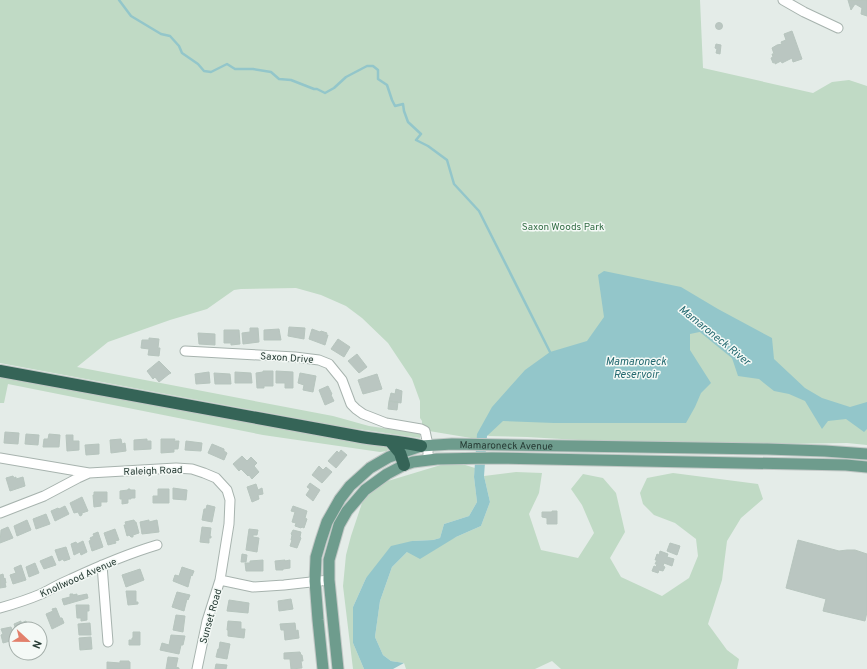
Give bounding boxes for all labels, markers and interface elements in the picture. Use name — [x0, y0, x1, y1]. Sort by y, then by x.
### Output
park label: Saxon Woods Park — [522, 221, 604, 234]
water label: Mamaroneck River — [676, 303, 754, 370]
street label: Saxon Drive — [260, 350, 314, 367]
water label: Mamaroneck Reservoir — [606, 355, 667, 382]
street label: Mamaroneck Avenue — [460, 439, 553, 454]
street label: Raleigh Road — [123, 464, 183, 479]
street label: Knollwood Avenue — [38, 556, 119, 601]
street label: Sunset Road — [197, 587, 225, 645]
north arrow — [8, 621, 48, 661]
text: N — [28, 638, 44, 651]

